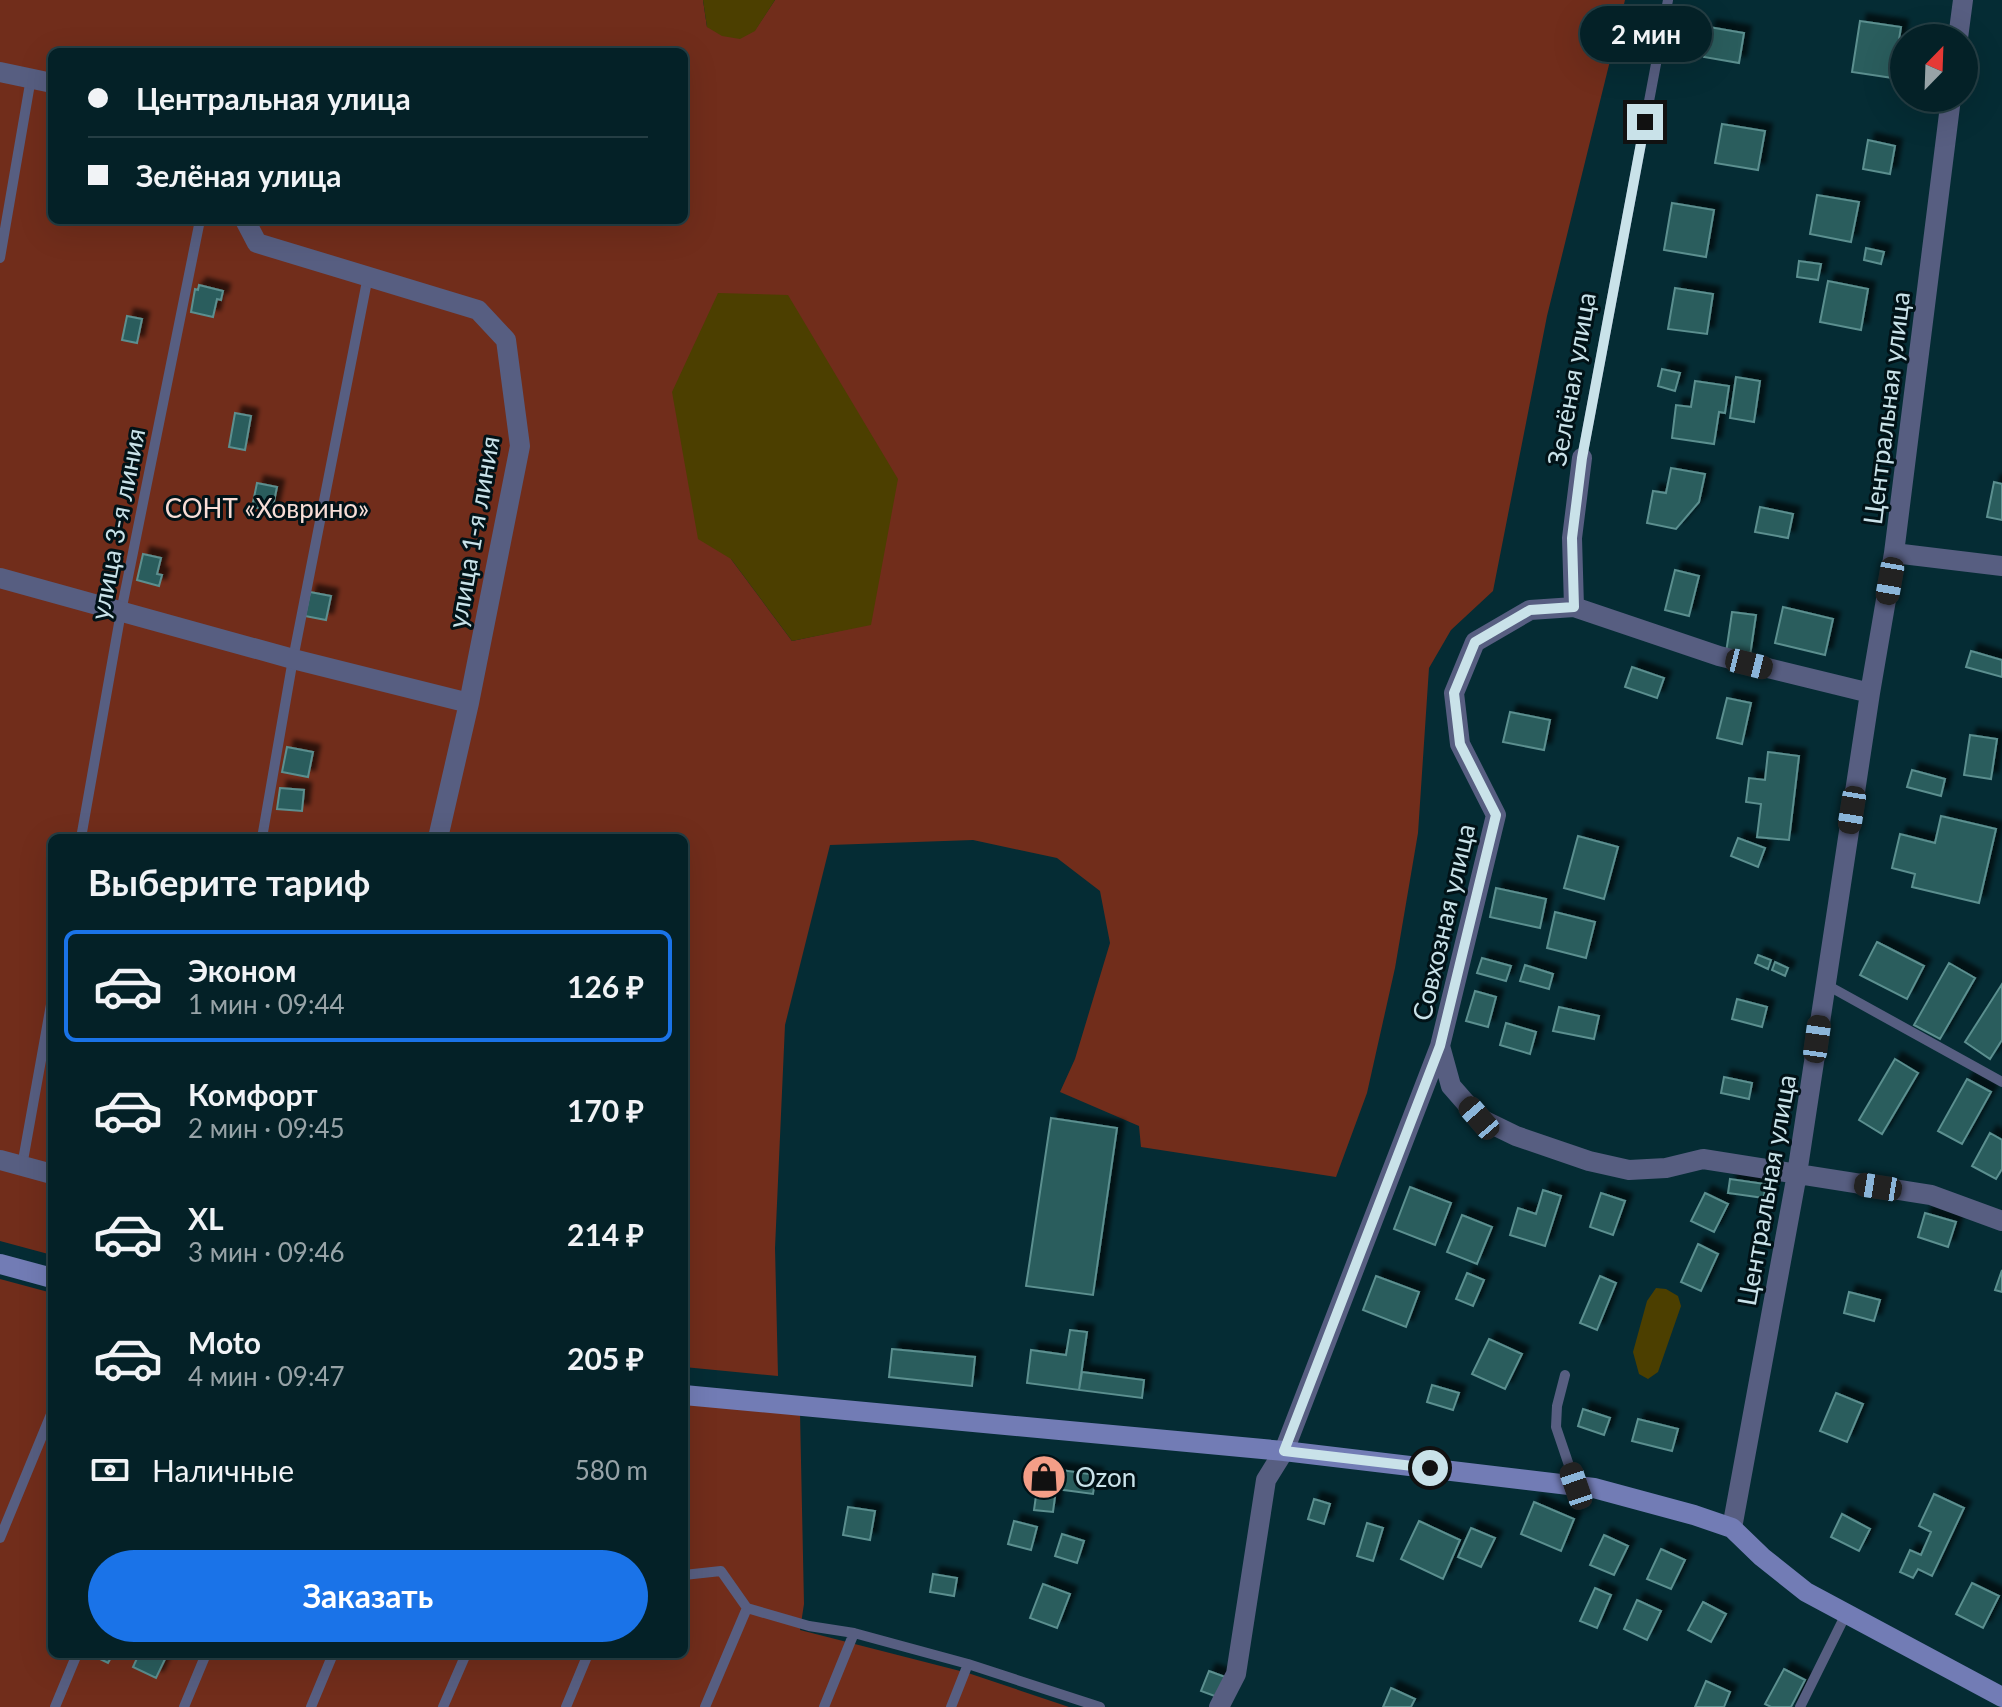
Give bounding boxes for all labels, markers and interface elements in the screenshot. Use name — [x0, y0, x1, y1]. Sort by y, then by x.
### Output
callout: 2 мин — [1579, 6, 1711, 62]
text: 2 мин — [1611, 18, 1681, 50]
north arrow — [1890, 24, 1978, 112]
map controls — [1890, 24, 1978, 112]
text: Центральная улица — [136, 80, 411, 116]
route end — [1627, 104, 1663, 140]
text: Зелёная улица — [136, 157, 342, 193]
street label: Зелёная улица — [1540, 290, 1602, 468]
street label: Центральная улица — [1856, 290, 1916, 526]
street label: улица 3-я линия — [83, 425, 151, 623]
street label: улица 1-я линия — [440, 433, 506, 631]
park label: СОНТ «Ховрино» — [165, 492, 369, 524]
car — [1874, 555, 1906, 607]
car — [1723, 647, 1775, 681]
car — [1836, 784, 1868, 836]
street label: Совхозная улица — [1405, 820, 1481, 1024]
text: Выберите тариф — [88, 860, 370, 904]
icon: car — [92, 950, 164, 1022]
text: Эконом — [188, 952, 297, 988]
text: 126 ₽ — [567, 968, 644, 1004]
text: 1 мин · 09:44 — [188, 988, 345, 1020]
car — [1802, 1014, 1832, 1064]
street label: Центральная улица — [1730, 1072, 1802, 1308]
icon: car — [92, 1074, 164, 1146]
text: Комфорт — [188, 1076, 318, 1112]
text: 170 ₽ — [567, 1092, 644, 1128]
car — [1454, 1092, 1504, 1144]
text: 2 мин · 09:45 — [188, 1112, 345, 1144]
car — [1852, 1171, 1904, 1203]
icon: car — [92, 1198, 164, 1270]
text: XL — [188, 1200, 224, 1236]
text: 214 ₽ — [567, 1216, 644, 1252]
text: 3 мин · 09:46 — [188, 1236, 345, 1268]
icon: car — [92, 1322, 164, 1394]
text: Moto — [188, 1324, 261, 1360]
text: 205 ₽ — [567, 1340, 644, 1376]
text: 4 мин · 09:47 — [188, 1360, 345, 1392]
icon: cash — [88, 1448, 132, 1492]
route start — [1412, 1450, 1448, 1486]
text: Наличные — [152, 1452, 294, 1488]
shop icon: Ozon — [1020, 1453, 1068, 1501]
text: 580 m — [575, 1454, 648, 1486]
car — [1557, 1459, 1595, 1513]
place label: Ozon — [1075, 1461, 1136, 1493]
button: Заказать — [88, 1550, 648, 1642]

